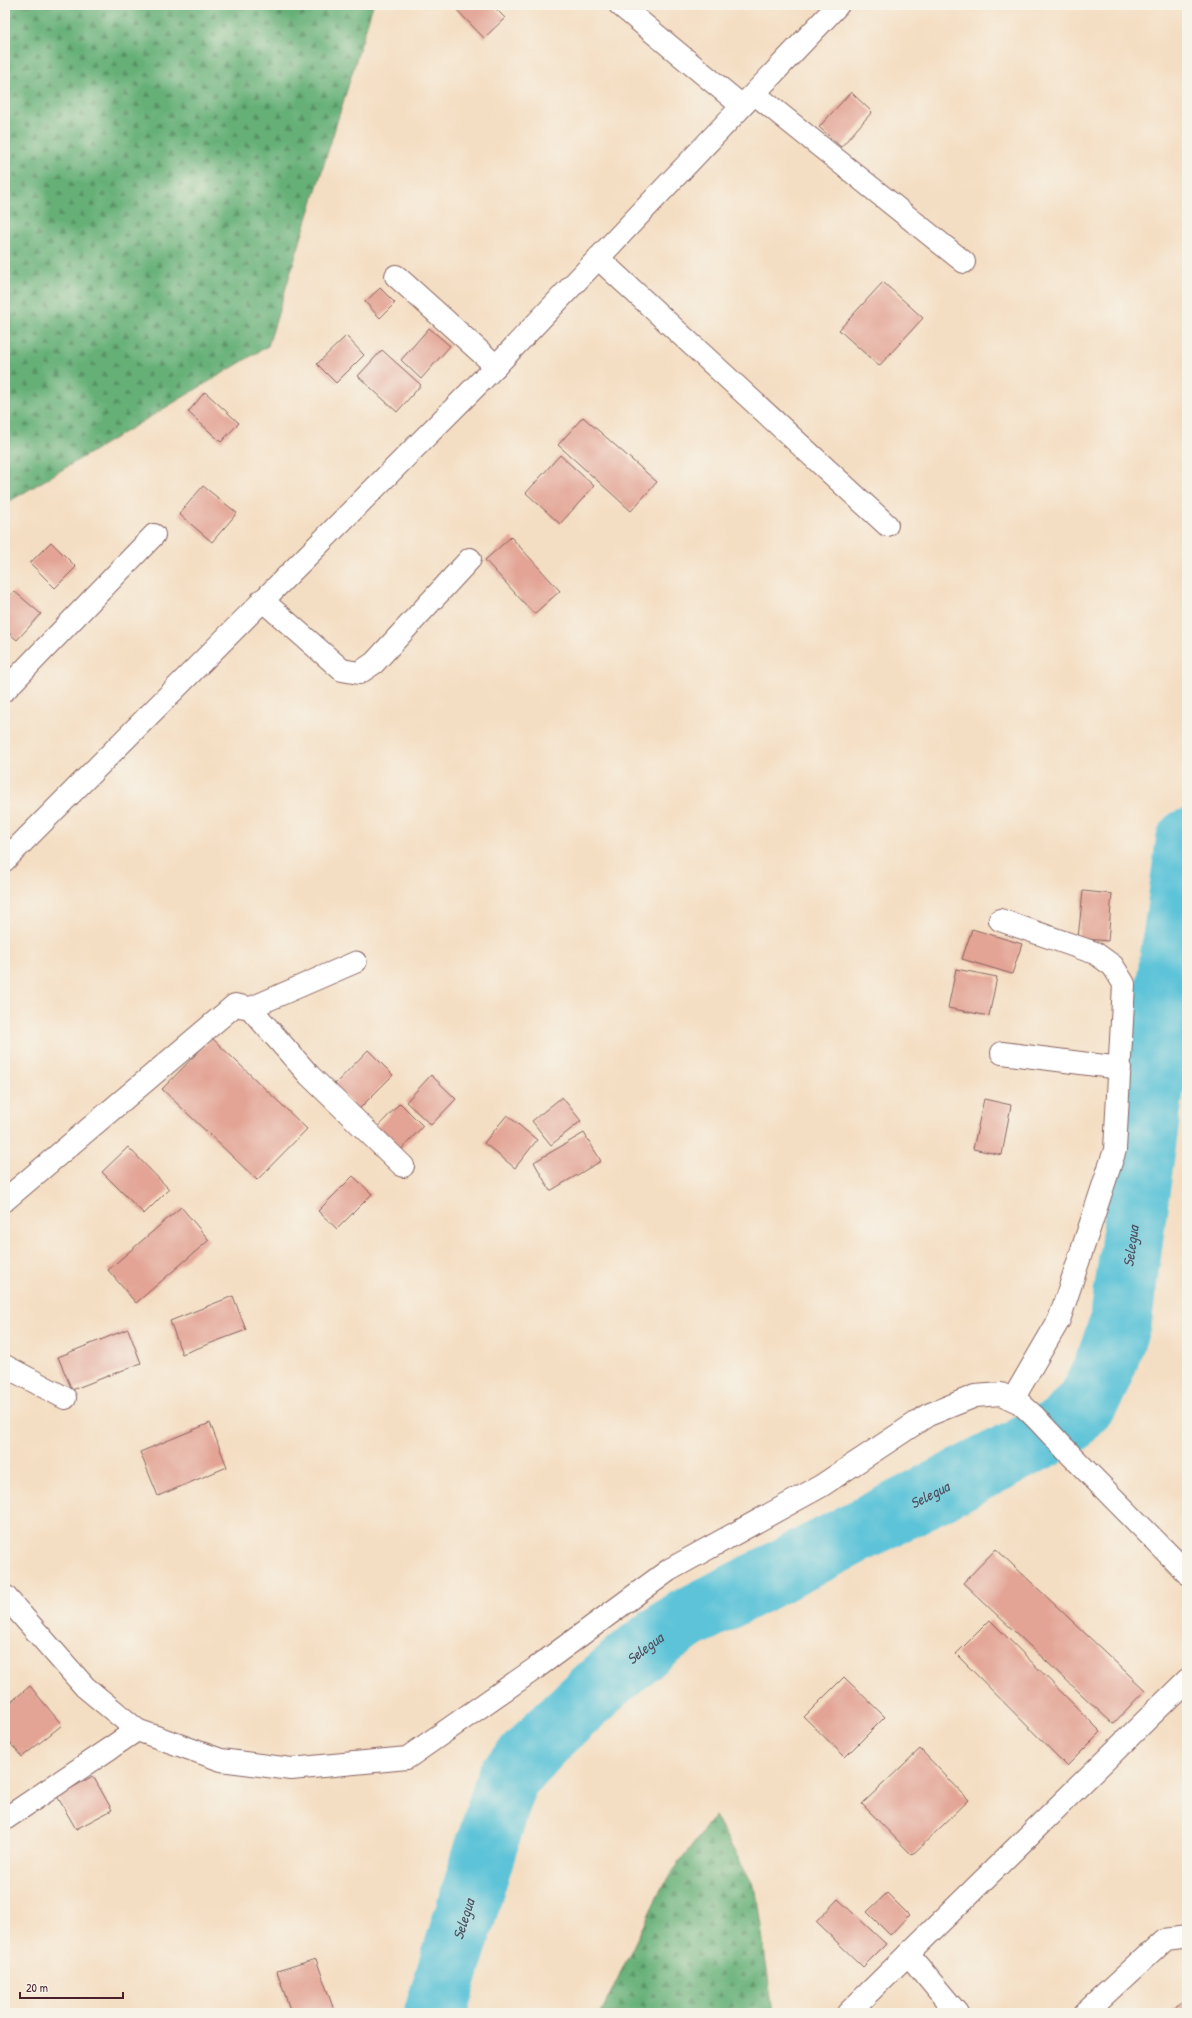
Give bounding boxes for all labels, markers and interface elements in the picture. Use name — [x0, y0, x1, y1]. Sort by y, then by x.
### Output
water label: Selegua — [1117, 1222, 1144, 1268]
water label: Selegua — [906, 1475, 955, 1513]
water label: Selegua — [622, 1626, 669, 1669]
water label: Selegua — [447, 1894, 480, 1942]
scale bar — [20, 1974, 123, 2000]
text: 20 m — [26, 1979, 48, 1996]

